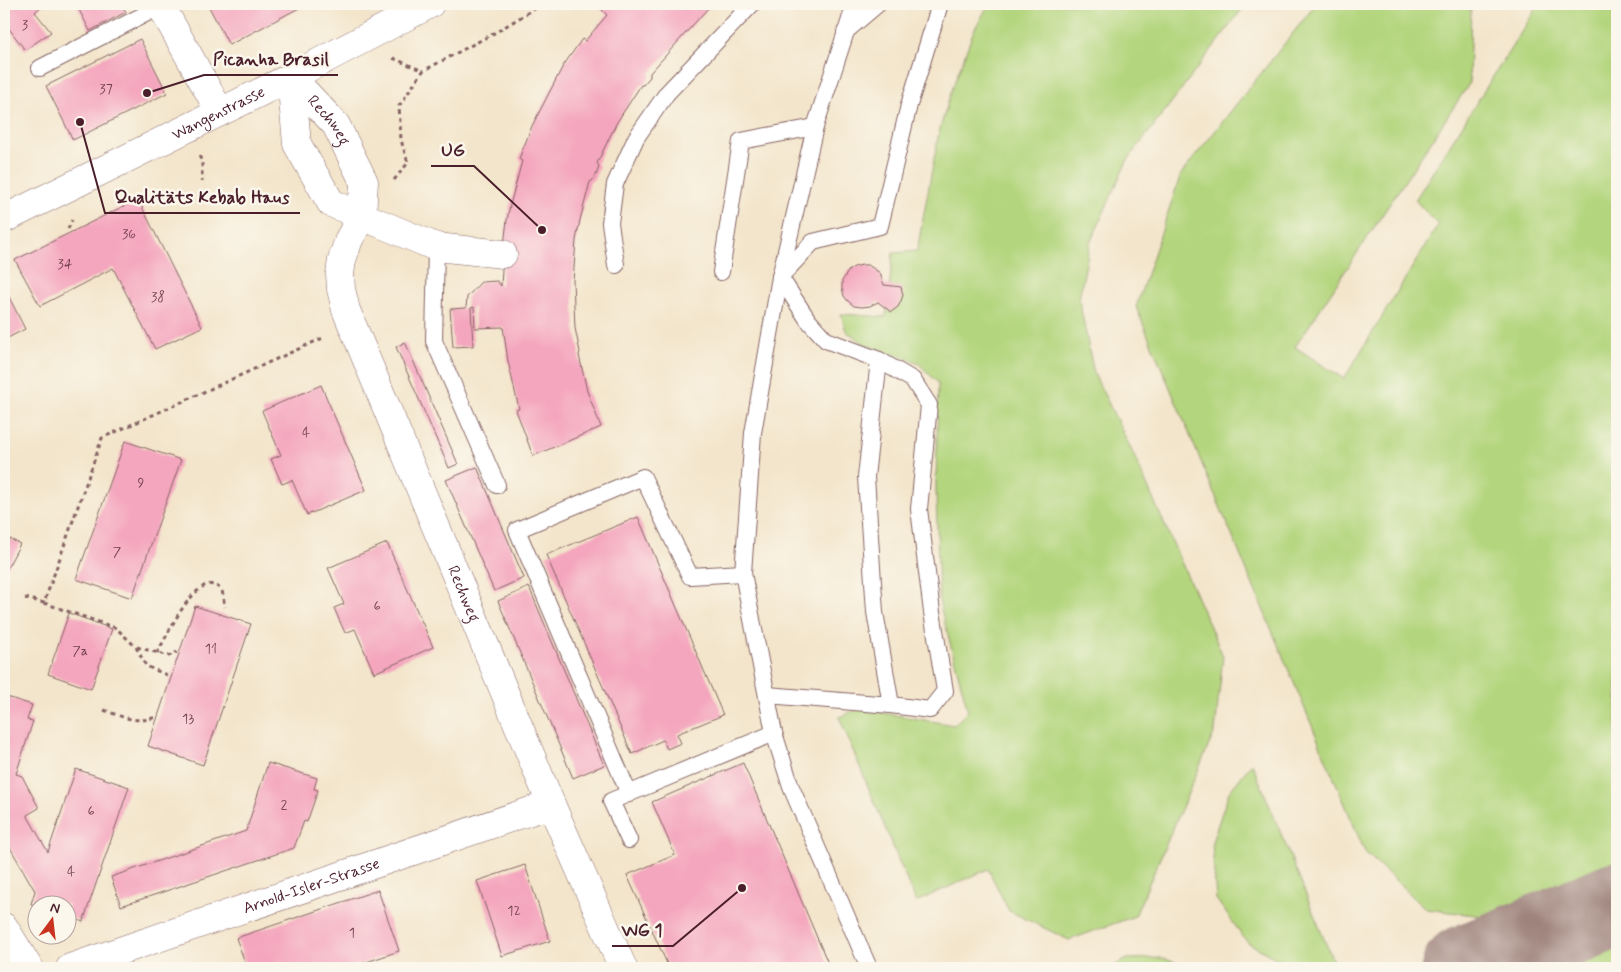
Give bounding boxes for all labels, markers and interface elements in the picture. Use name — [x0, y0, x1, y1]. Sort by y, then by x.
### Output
house number: 3 — [22, 16, 28, 34]
callout: Picanha Brasil — [204, 42, 338, 75]
text: Picanha Brasil — [213, 48, 329, 72]
house number: 37 — [99, 80, 113, 98]
street label: Wangenstrasse — [168, 81, 268, 145]
street label: Rechweg — [303, 90, 355, 150]
callout: UG — [431, 133, 474, 166]
text: UG — [441, 139, 465, 163]
callout: Qualitäts Kebab Haus — [105, 180, 300, 213]
text: Qualitäts Kebab Haus — [115, 186, 290, 210]
house number: 36 — [122, 225, 136, 243]
house number: 34 — [58, 255, 73, 273]
house number: 38 — [151, 288, 165, 306]
house number: 4 — [302, 424, 310, 442]
house number: 9 — [138, 474, 145, 492]
house number: 7 — [113, 543, 122, 561]
street label: Rechweg — [443, 562, 485, 626]
house number: 6 — [373, 597, 381, 615]
house number: 11 — [205, 640, 217, 658]
house number: 7a — [72, 642, 88, 660]
house number: 13 — [182, 710, 194, 728]
house number: 2 — [281, 796, 288, 814]
house number: 6 — [87, 802, 95, 820]
street label: Arnold-Isler-Strasse — [240, 853, 382, 919]
house number: 4 — [67, 863, 75, 881]
north arrow — [28, 894, 78, 944]
text: N — [48, 899, 62, 918]
house number: 12 — [507, 902, 521, 920]
callout: WG 1 — [612, 913, 673, 946]
text: WG 1 — [620, 919, 663, 943]
house number: 1 — [349, 924, 355, 942]

